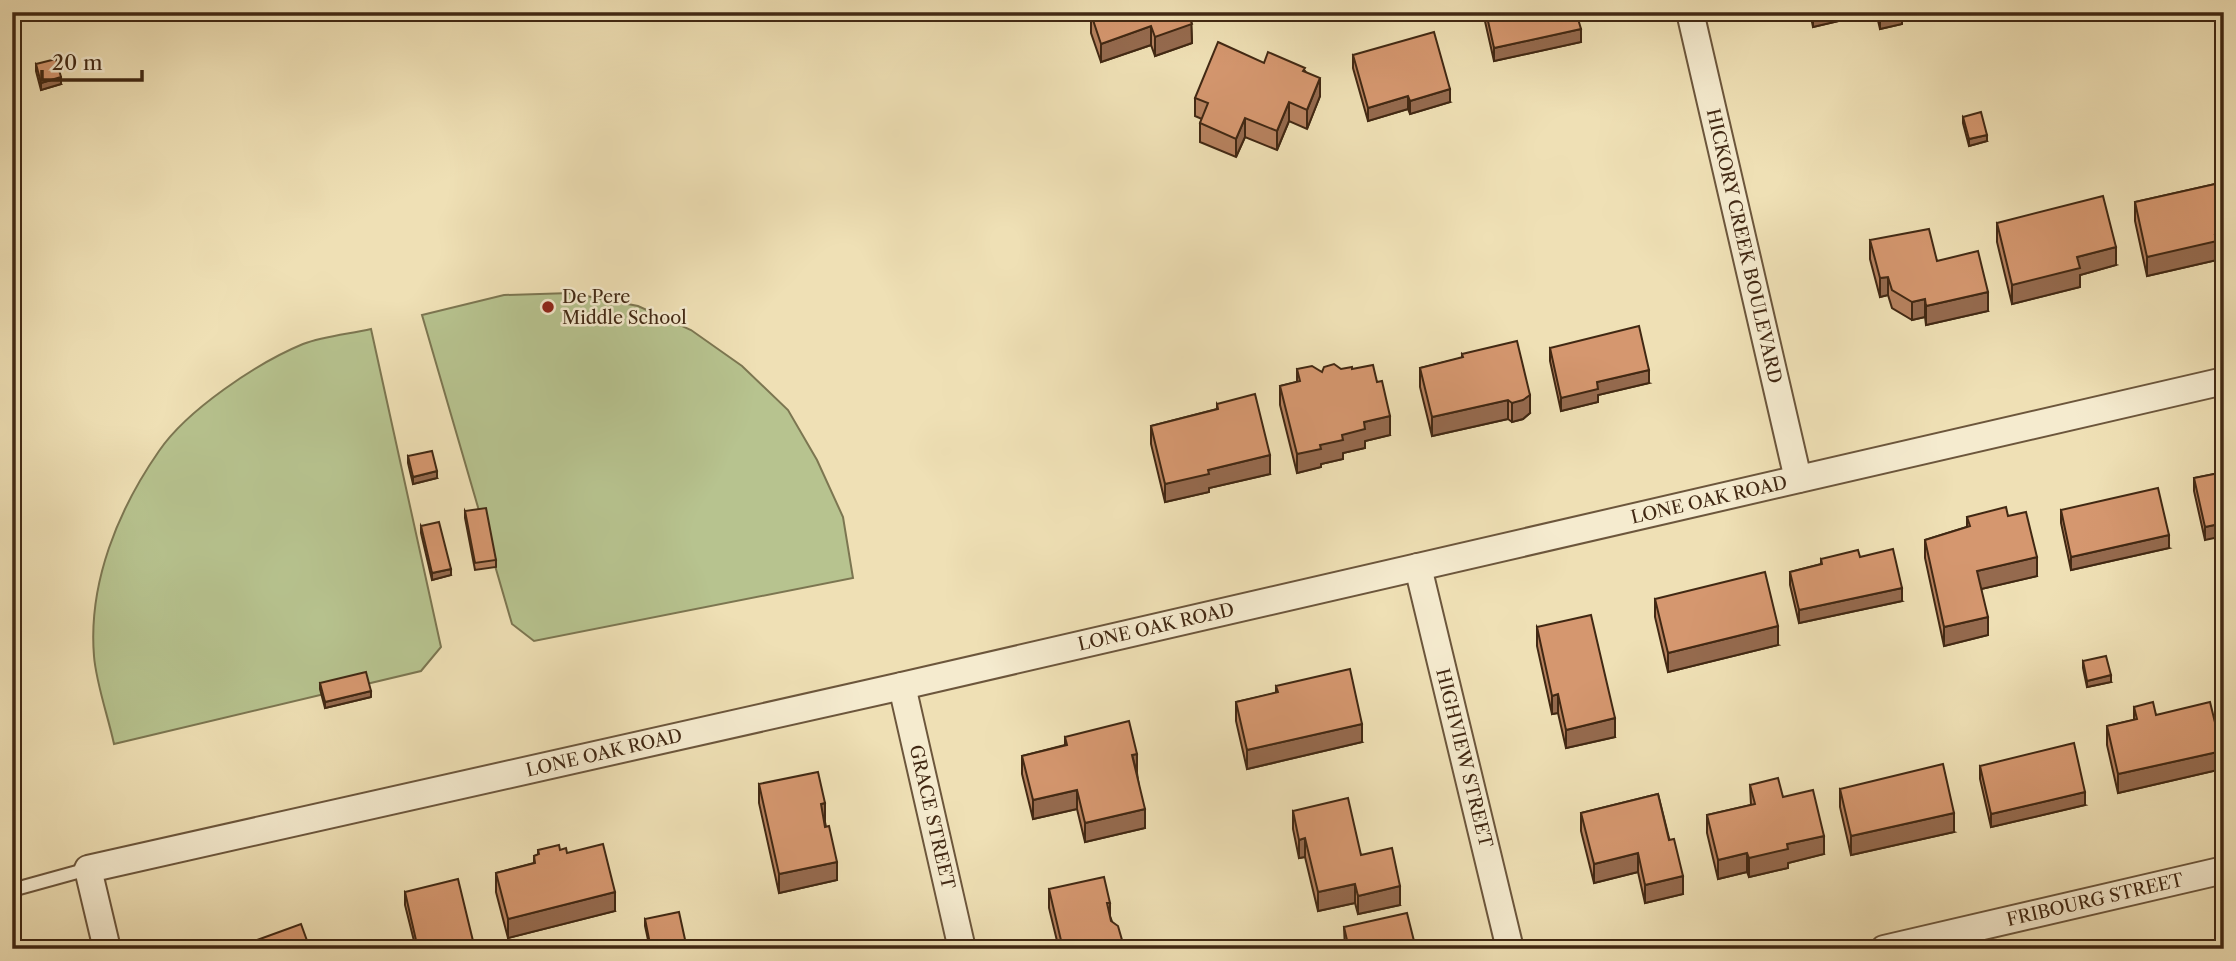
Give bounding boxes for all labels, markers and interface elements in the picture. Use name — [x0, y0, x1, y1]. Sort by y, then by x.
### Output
scale bar — [42, 38, 142, 82]
text: 20 m — [52, 50, 103, 75]
street label: HICKORY CREEK BOULEVARD — [1702, 106, 1786, 386]
place label: De Pere Middle School — [562, 286, 687, 329]
marker: De Pere Middle School — [540, 299, 556, 315]
street label: LONE OAK ROAD — [1629, 471, 1789, 529]
street label: LONE OAK ROAD — [1076, 598, 1236, 656]
street label: HIGHVIEW STREET — [1431, 666, 1497, 850]
street label: LONE OAK ROAD — [524, 724, 684, 782]
street label: GRACE STREET — [905, 743, 959, 892]
street label: FRIBOURG STREET — [2004, 869, 2186, 931]

